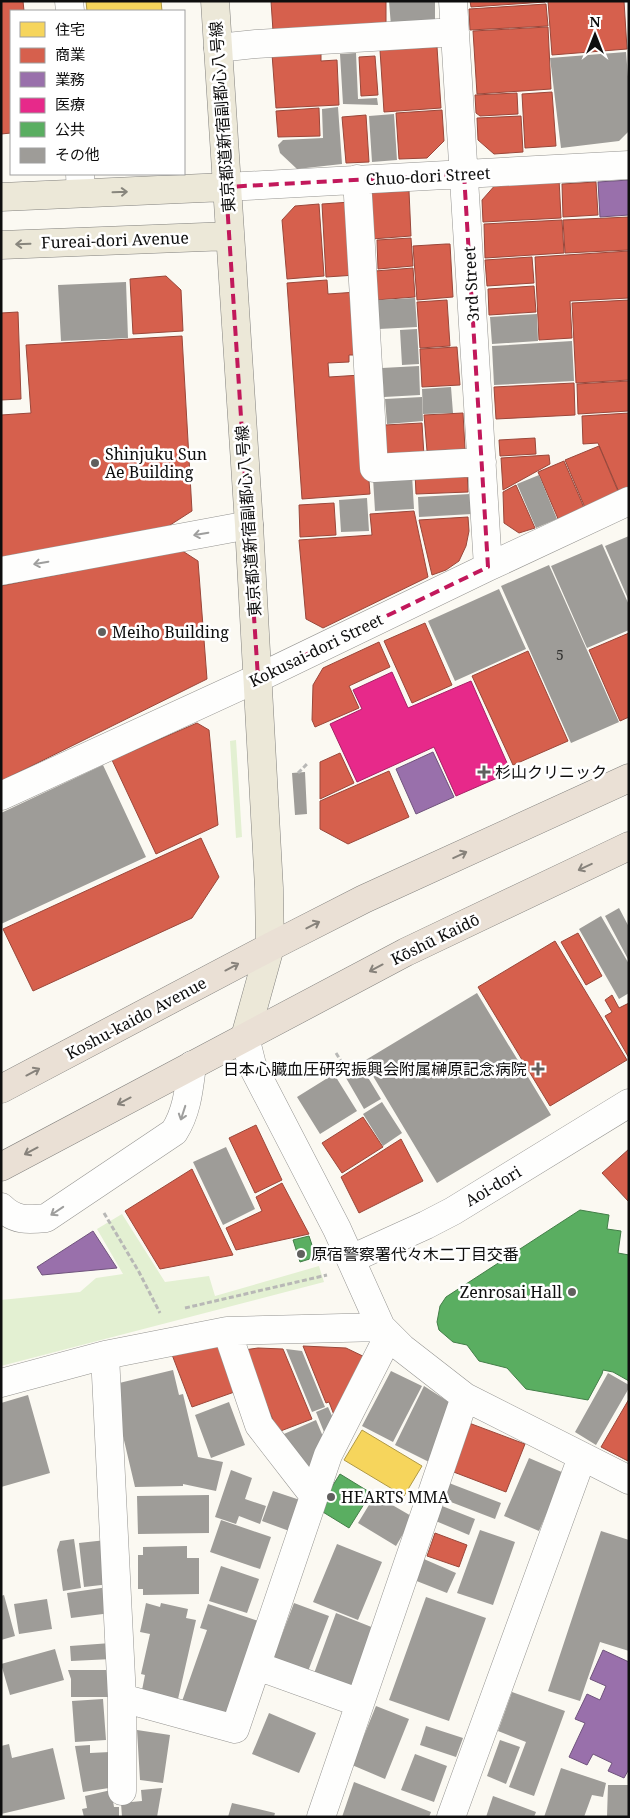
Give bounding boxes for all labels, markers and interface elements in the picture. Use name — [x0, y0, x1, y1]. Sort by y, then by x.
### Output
legend — [10, 10, 185, 175]
north arrow — [570, 10, 620, 60]
text: N — [589, 12, 601, 31]
text: 住宅 — [55, 19, 85, 39]
street label: 東京都道新宿副都心八号線 — [204, 20, 240, 214]
text: 商業 — [55, 44, 85, 64]
text: 業務 — [55, 69, 85, 89]
text: 医療 — [55, 94, 85, 114]
text: 公共 — [55, 119, 85, 139]
text: その他 — [55, 144, 100, 164]
street label: Chuo-dori Street — [365, 162, 491, 190]
one-way arrow — [112, 187, 128, 196]
street label: Fureai-dori Avenue — [41, 226, 189, 254]
one-way arrow — [16, 239, 32, 249]
street label: 3rd Street — [458, 246, 484, 322]
street label: 東京都道新宿副都心八号線 — [230, 424, 266, 618]
place label: Shinjuku Sun Ae Building — [105, 443, 207, 483]
marker: Shinjuku Sun Ae Building — [89, 457, 101, 469]
one-way arrow — [193, 530, 209, 539]
one-way arrow — [34, 559, 50, 569]
street label: Kokusai-dori Street — [245, 608, 387, 692]
place label: Meiho Building — [112, 621, 229, 643]
marker: Meiho Building — [96, 626, 108, 638]
house number: 5 — [556, 645, 564, 664]
place label: 杉山クリニック — [495, 761, 607, 783]
marker: 杉山クリニック — [477, 765, 491, 779]
one-way arrow — [452, 850, 467, 860]
one-way arrow — [578, 863, 593, 872]
street label: Kōshū Kaidō — [387, 908, 483, 970]
one-way arrow — [306, 920, 321, 930]
one-way arrow — [224, 962, 239, 971]
one-way arrow — [368, 963, 383, 973]
street label: Koshu-kaido Avenue — [62, 972, 210, 1064]
place label: 日本心臓血圧研究振興会附属榊原記念病院 — [223, 1058, 527, 1080]
marker: 日本心臓血圧研究振興会附属榊原記念病院 — [531, 1062, 545, 1076]
one-way arrow — [25, 1067, 40, 1076]
one-way arrow — [118, 1097, 132, 1107]
one-way arrow — [178, 1105, 187, 1120]
one-way arrow — [24, 1147, 39, 1156]
street label: Aoi-dori — [461, 1161, 525, 1211]
one-way arrow — [50, 1206, 64, 1216]
place label: 原宿警察署代々木二丁目交番 — [311, 1243, 519, 1265]
marker: 原宿警察署代々木二丁目交番 — [295, 1248, 307, 1260]
place label: Zenrosai Hall — [460, 1281, 562, 1303]
marker: Zenrosai Hall — [566, 1286, 578, 1298]
place label: HEARTS MMA — [341, 1486, 450, 1508]
marker: HEARTS MMA — [325, 1491, 337, 1503]

